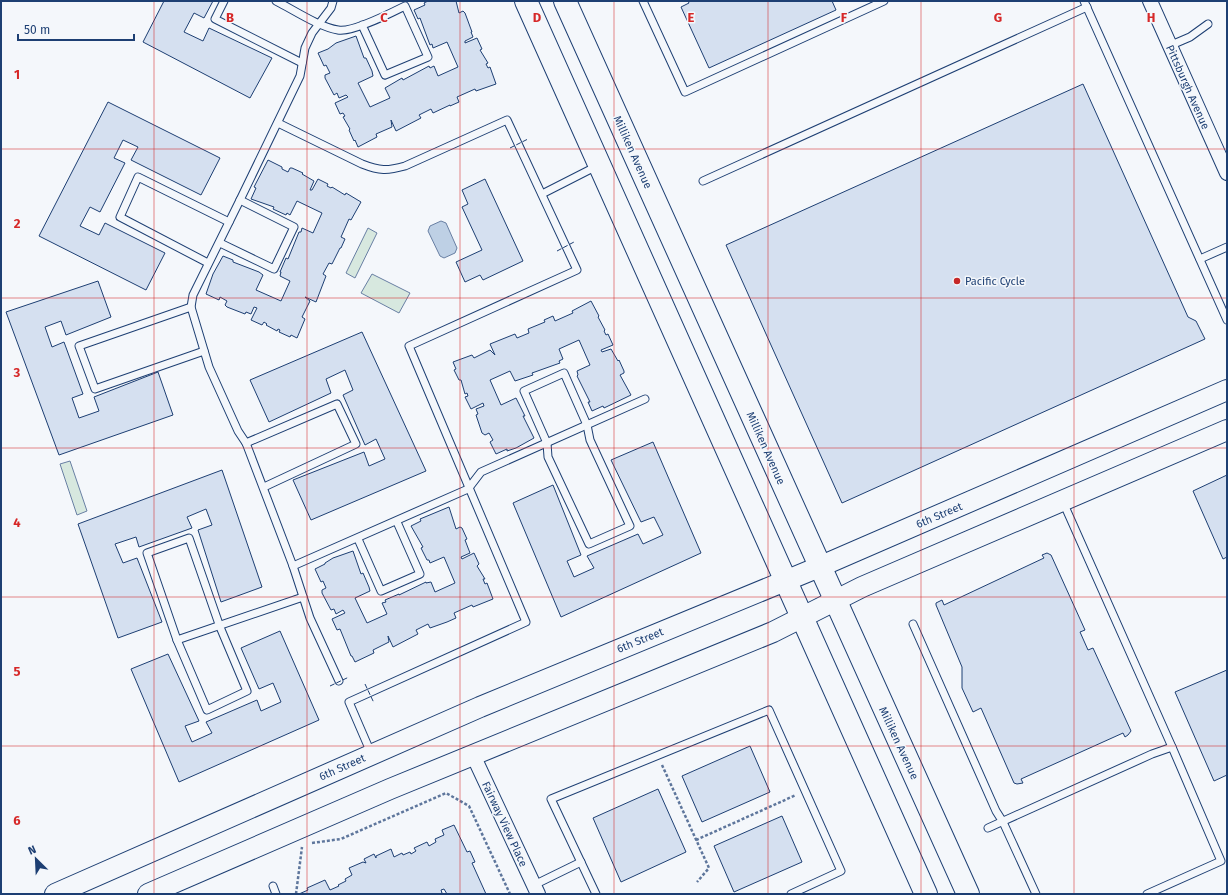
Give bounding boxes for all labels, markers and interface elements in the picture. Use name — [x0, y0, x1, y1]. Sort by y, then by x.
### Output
text: B — [226, 10, 234, 25]
text: C — [380, 10, 388, 25]
text: D — [533, 10, 542, 25]
text: E — [688, 10, 695, 25]
text: F — [841, 10, 848, 25]
text: G — [994, 10, 1002, 25]
text: H — [1147, 10, 1155, 25]
scale bar — [18, 16, 134, 42]
text: 50 m — [24, 23, 50, 37]
street label: Pittsburgh Avenue — [1163, 43, 1212, 131]
text: 1 — [14, 67, 20, 82]
street label: Milliken Avenue — [611, 114, 654, 191]
text: 2 — [14, 216, 21, 231]
place label: Pacific Cycle — [965, 275, 1025, 288]
marker: Pacific Cycle — [952, 276, 962, 286]
text: 3 — [13, 365, 21, 380]
street label: Milliken Avenue — [744, 410, 787, 487]
street label: 6th Street — [914, 500, 964, 531]
text: 4 — [13, 515, 21, 530]
street label: 6th Street — [615, 625, 665, 656]
text: 5 — [14, 664, 21, 679]
street label: Milliken Avenue — [876, 705, 921, 782]
street label: 6th Street — [317, 752, 367, 783]
street label: Fairway View Place — [479, 780, 530, 869]
text: 6 — [13, 813, 21, 828]
north arrow — [16, 839, 56, 879]
text: N — [26, 843, 38, 858]

